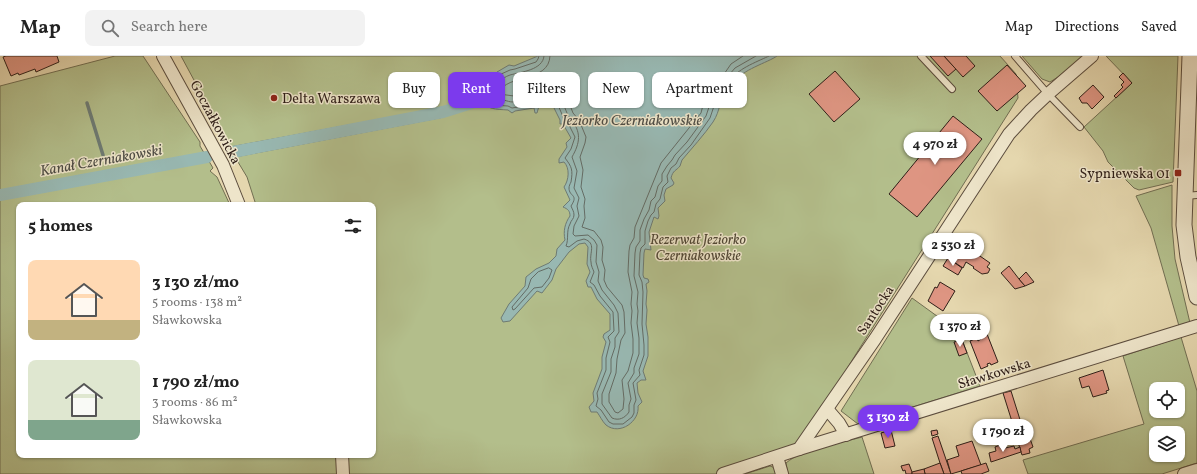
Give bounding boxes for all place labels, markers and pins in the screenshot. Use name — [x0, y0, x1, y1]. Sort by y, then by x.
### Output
place label: Delta Warszawa — [282, 90, 381, 109]
marker: Delta Warszawa — [269, 93, 279, 103]
pin: 4 970 zł — [894, 132, 976, 166]
place label: Sypniewska 01 — [1080, 165, 1170, 184]
marker: Sypniewska 01 — [1173, 168, 1183, 178]
pin: 2 530 zł — [912, 233, 994, 267]
pin: 1 370 zł — [919, 314, 1001, 348]
pin: 3 130 zł — [847, 405, 929, 439]
pin: 1 790 zł — [962, 419, 1044, 453]

